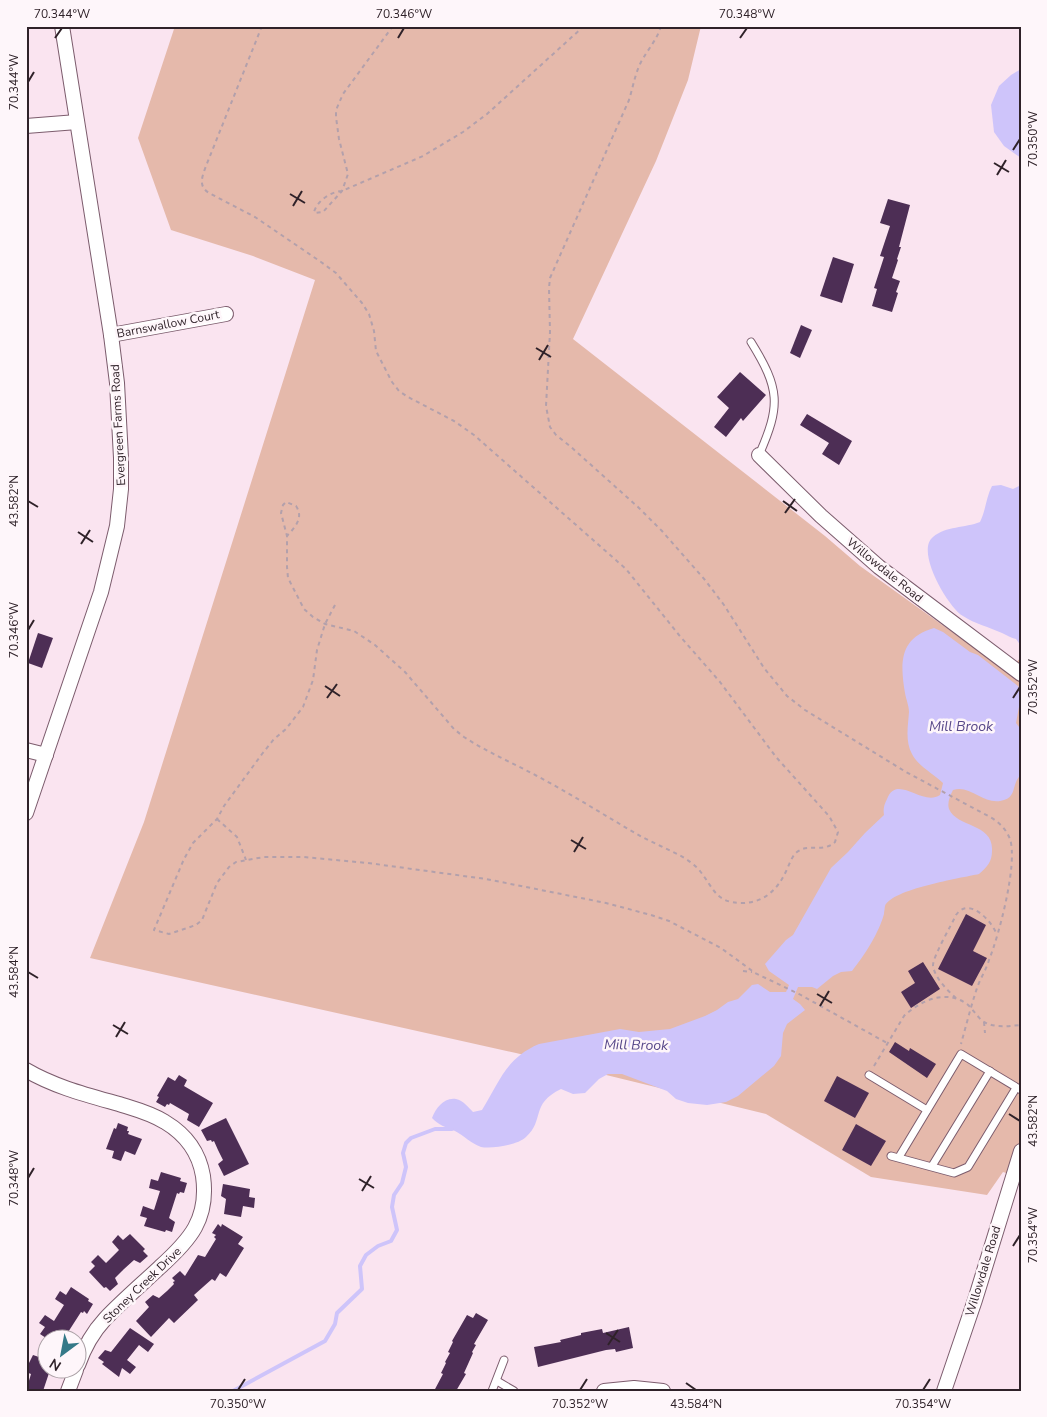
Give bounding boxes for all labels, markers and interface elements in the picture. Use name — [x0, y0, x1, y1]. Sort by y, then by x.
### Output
text: 70.344°W — [34, 6, 90, 22]
text: 70.346°W — [376, 6, 432, 22]
text: 70.348°W — [719, 6, 775, 22]
text: 70.344°W — [6, 54, 22, 110]
text: 70.350°W — [1025, 111, 1041, 167]
street label: Barnswallow Court — [115, 306, 221, 342]
street label: Evergreen Farms Road — [107, 364, 129, 486]
text: 43.582°N — [6, 475, 22, 527]
street label: Willowdale Road — [843, 534, 927, 606]
text: 70.346°W — [6, 602, 22, 658]
text: 70.352°W — [1025, 659, 1041, 715]
water label: Mill Brook — [929, 717, 994, 736]
text: 43.584°N — [6, 946, 22, 998]
water label: Mill Brook — [604, 1035, 669, 1055]
text: 43.582°N — [1025, 1095, 1041, 1147]
text: 70.348°W — [6, 1150, 22, 1206]
text: 70.354°W — [1025, 1207, 1041, 1263]
street label: Willowdale Road — [962, 1224, 1004, 1318]
street label: Stoney Creek Drive — [99, 1243, 185, 1327]
north arrow — [38, 1330, 88, 1380]
text: N — [46, 1354, 65, 1375]
text: 70.350°W — [210, 1396, 266, 1412]
text: 70.352°W — [552, 1396, 608, 1412]
text: 43.584°N — [670, 1396, 722, 1412]
text: 70.354°W — [895, 1396, 951, 1412]

